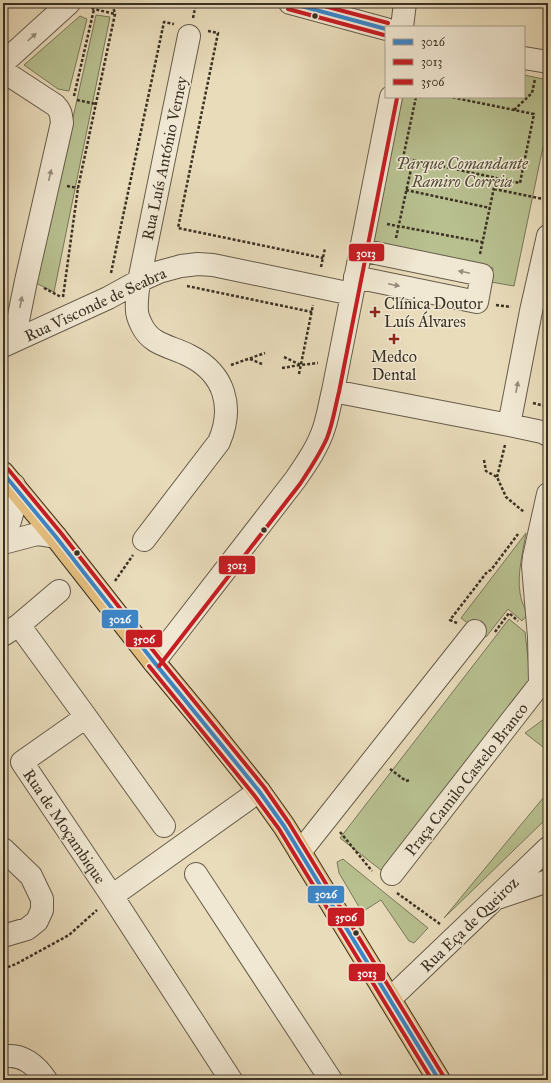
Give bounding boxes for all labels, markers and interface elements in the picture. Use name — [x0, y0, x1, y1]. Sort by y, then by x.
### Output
unlabelled marker — [310, 11, 320, 21]
legend — [385, 26, 525, 98]
one-way arrow — [27, 32, 37, 41]
text: 3026 — [421, 35, 446, 49]
text: 3013 — [421, 55, 442, 69]
street label: Rua Luís António Verney — [138, 74, 191, 242]
text: 3506 — [421, 75, 445, 89]
park label: Parque Comandante Ramiro Correia — [396, 154, 529, 191]
one-way arrow — [47, 169, 53, 181]
line badge: 3013 — [348, 243, 385, 262]
text: 3013 — [356, 247, 376, 261]
street label: Rua Visconde de Seabra — [21, 263, 169, 346]
one-way arrow — [458, 268, 471, 274]
one-way arrow — [387, 282, 400, 288]
place label: Clínica Doutor Luís Álvares — [384, 294, 483, 331]
one-way arrow — [19, 296, 25, 308]
marker: Clínica Doutor Luís Álvares — [369, 306, 381, 318]
marker: Medco Dental — [388, 333, 400, 345]
place label: Medco Dental — [371, 347, 417, 384]
one-way arrow — [514, 381, 520, 393]
unlabelled marker — [259, 525, 269, 535]
unlabelled marker — [72, 548, 82, 558]
line badge: 3013 — [218, 555, 256, 575]
text: 3013 — [227, 559, 247, 573]
line badge: 3026 — [101, 609, 139, 629]
text: 3026 — [109, 613, 132, 627]
line badge: 3506 — [125, 629, 163, 648]
text: 3506 — [133, 633, 156, 647]
street label: Praça Camilo Castelo Branco — [401, 699, 532, 860]
street label: Rua de Moçambique — [18, 765, 110, 888]
street label: Rua Eça de Queiroz — [416, 872, 523, 976]
line badge: 3026 — [307, 885, 345, 904]
text: 3026 — [315, 888, 338, 902]
line badge: 3506 — [327, 907, 365, 927]
text: 3506 — [335, 911, 358, 925]
unlabelled marker — [351, 928, 361, 938]
line badge: 3013 — [348, 963, 386, 982]
text: 3013 — [357, 967, 377, 981]

